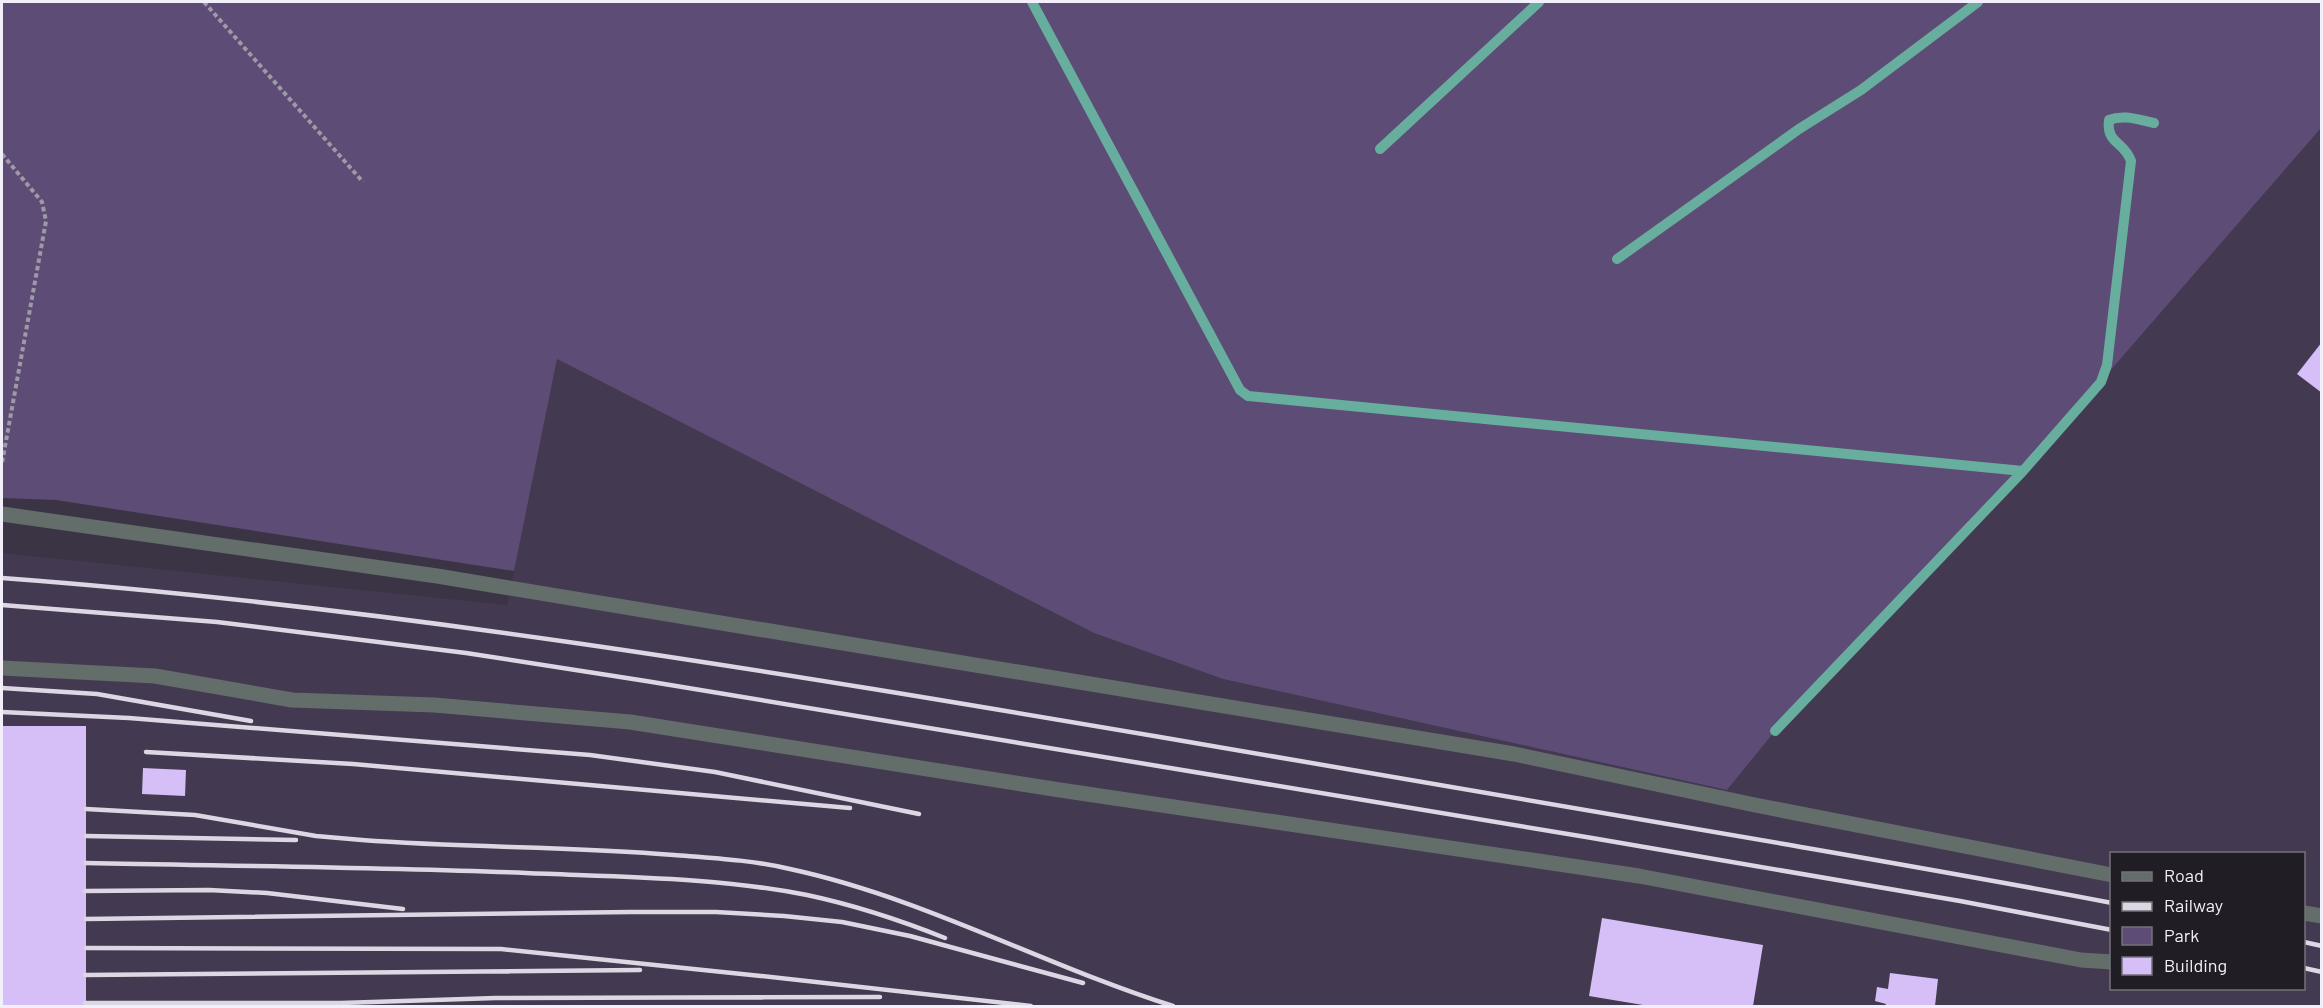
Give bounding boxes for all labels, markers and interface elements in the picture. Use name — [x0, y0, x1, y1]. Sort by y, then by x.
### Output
legend — [2110, 852, 2305, 990]
text: Road — [2164, 864, 2204, 886]
text: Railway — [2164, 894, 2223, 916]
text: Park — [2164, 924, 2199, 946]
text: Building — [2164, 954, 2227, 976]

